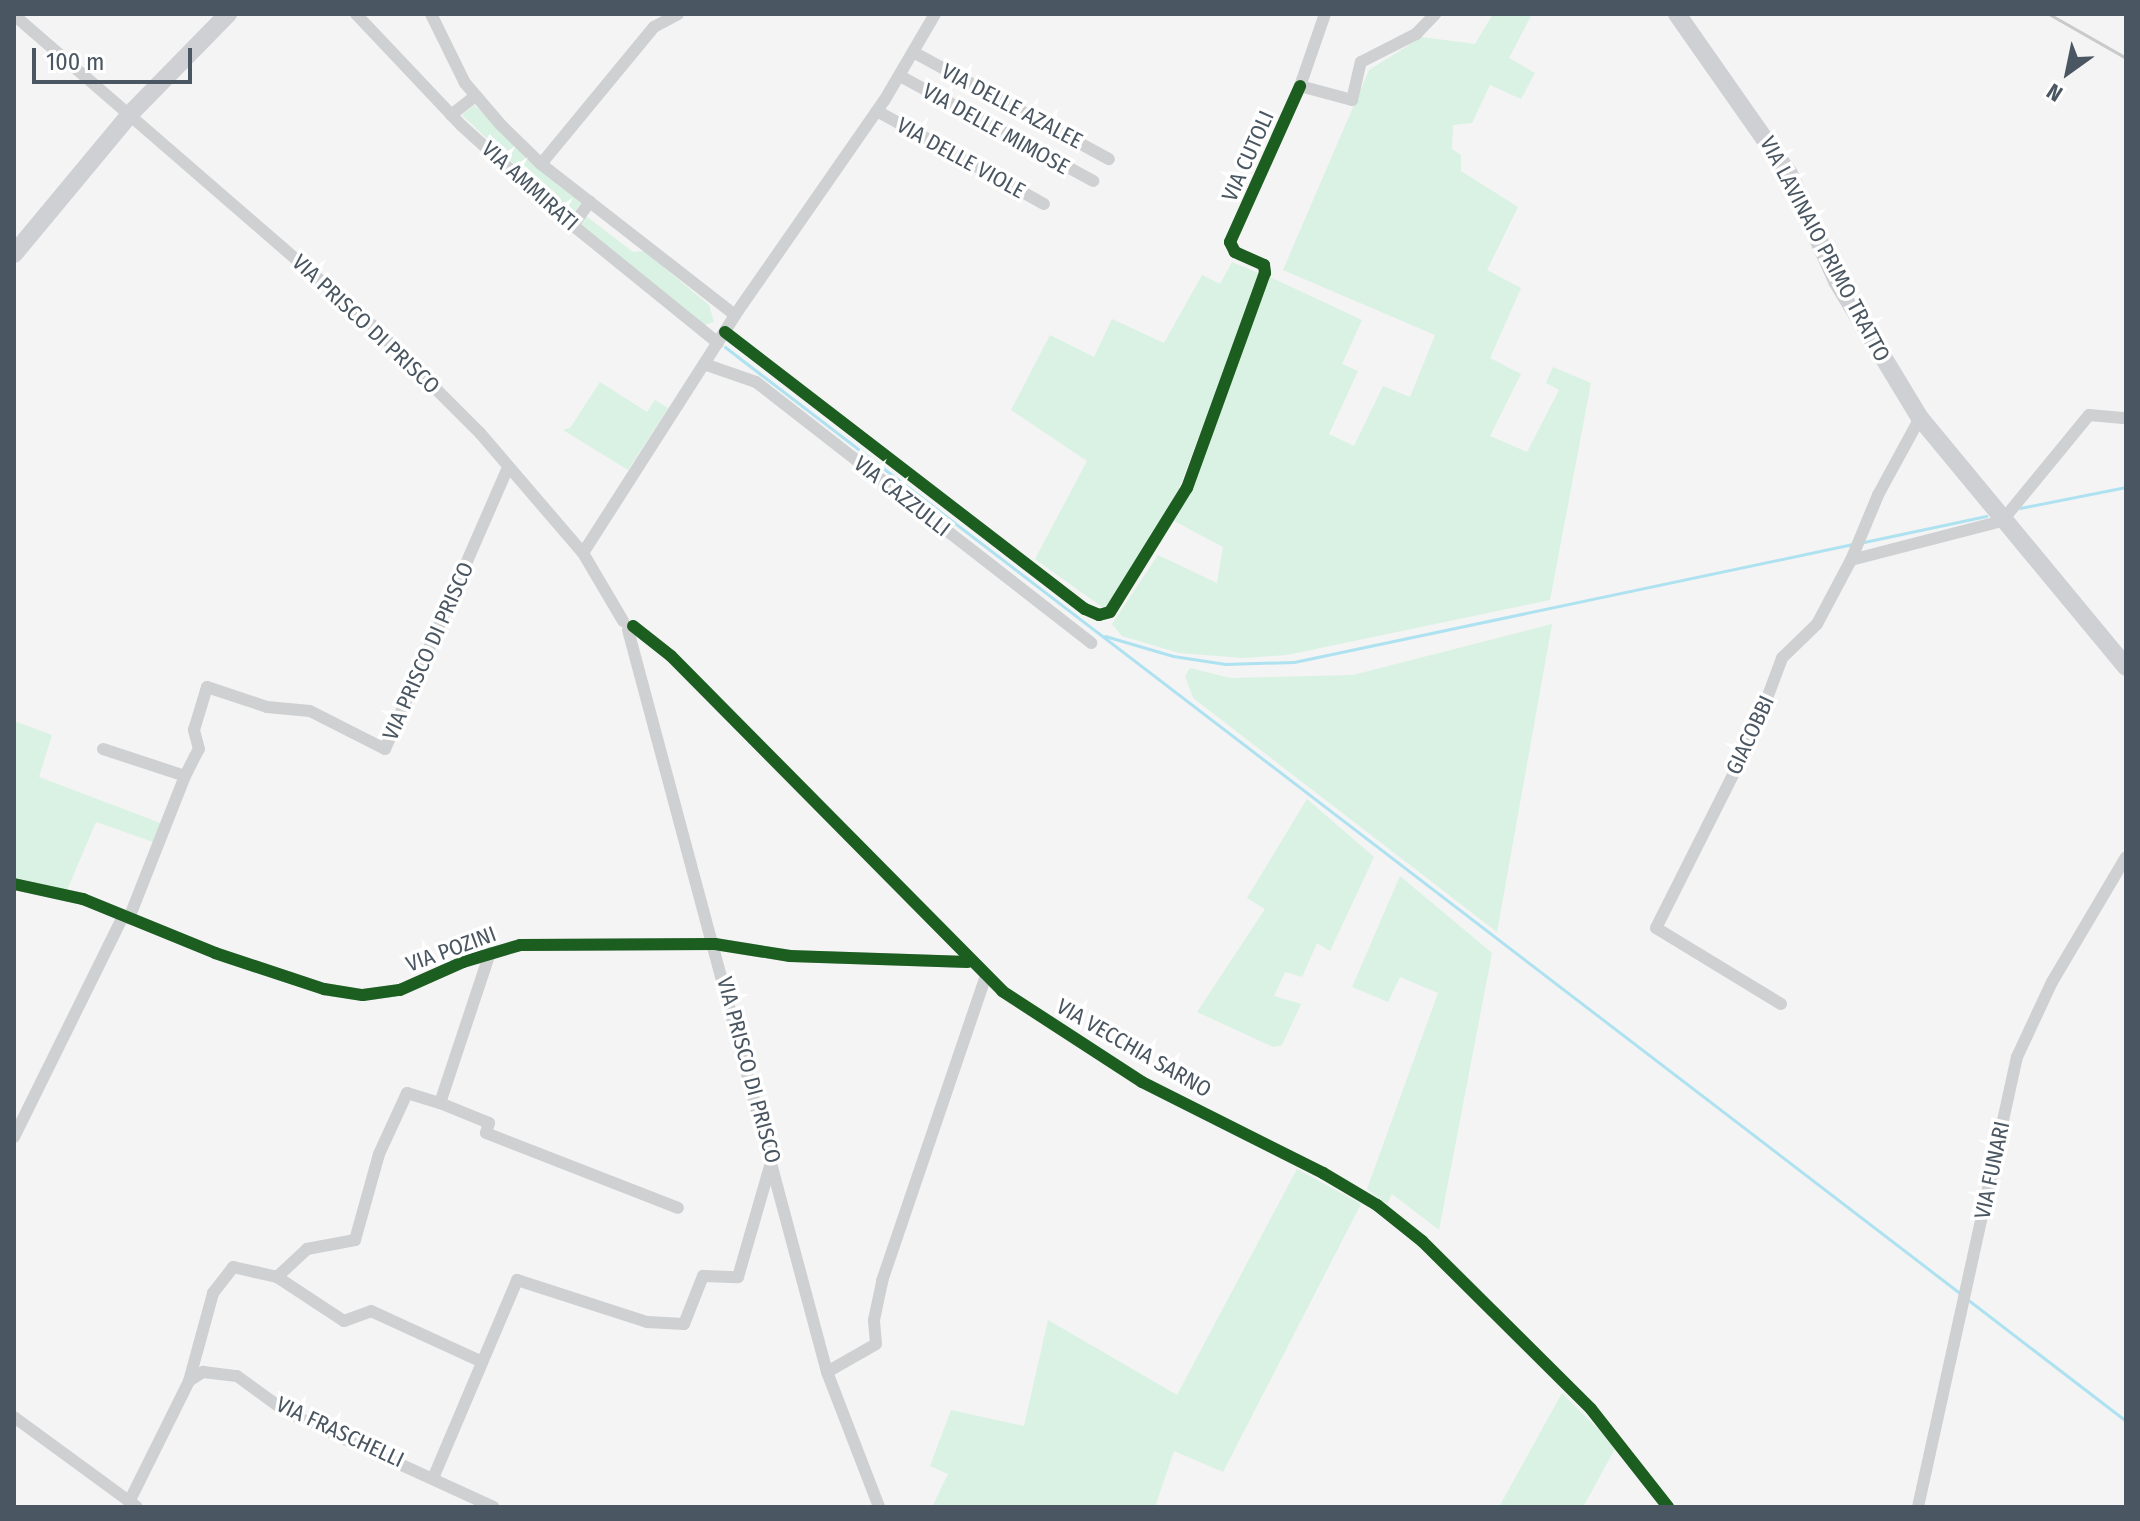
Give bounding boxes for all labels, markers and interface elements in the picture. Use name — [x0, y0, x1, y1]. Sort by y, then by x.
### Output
scale bar — [36, 32, 196, 82]
north arrow — [2028, 32, 2108, 112]
text: 100 m — [46, 48, 104, 76]
street label: VIA DELLE AZALEE — [937, 58, 1087, 154]
street label: VIA DELLE MIMOSE — [918, 78, 1074, 180]
text: N — [2042, 78, 2068, 107]
street label: VIA CUTOLI — [1216, 107, 1280, 205]
street label: VIA DELLE VIOLE — [892, 112, 1030, 204]
street label: VIA LAVINAIO PRIMO TRATTO — [1754, 132, 1896, 366]
street label: VIA AMMIRATI — [476, 136, 584, 236]
street label: VIA PRISCO DI PRISCO — [287, 249, 445, 399]
street label: VIA CAZZULLI — [849, 450, 955, 542]
street label: VIA PRISCO DI PRISCO — [377, 558, 479, 744]
street label: GIACOBBI — [1720, 691, 1780, 779]
street label: VIA POZINI — [402, 921, 500, 977]
street label: VIA PRISCO DI PRISCO — [711, 974, 787, 1166]
street label: VIA VECCHIA SARNO — [1052, 993, 1216, 1103]
street label: VIA FUNARI — [1969, 1119, 2015, 1221]
street label: VIA FRASCHELLI — [272, 1391, 408, 1473]

